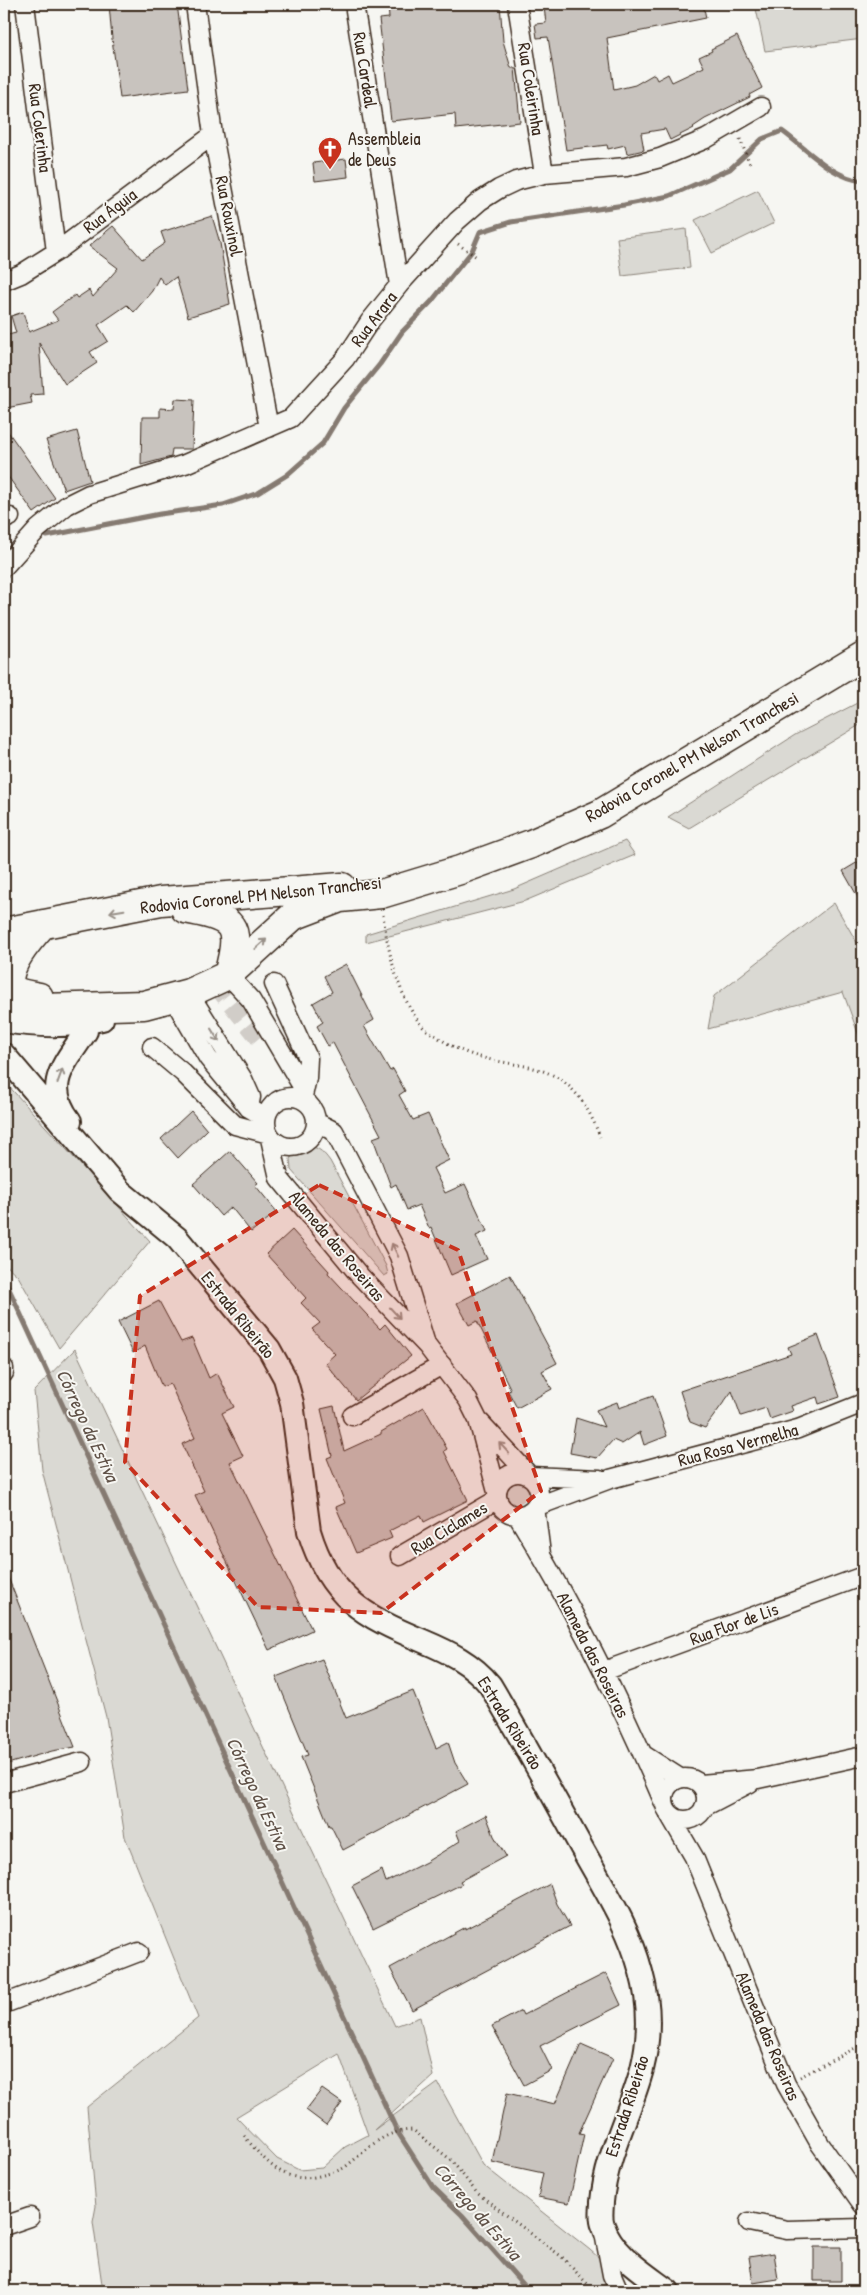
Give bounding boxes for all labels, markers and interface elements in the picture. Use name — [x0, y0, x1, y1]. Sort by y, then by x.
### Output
street label: Rua Cardeal — [347, 30, 384, 110]
street label: Rua Coleirinha — [512, 41, 551, 137]
street label: Rua Colerinha — [23, 82, 58, 174]
place label: Assembleia de Deus — [348, 126, 421, 172]
church icon: Assembleia de Deus — [317, 136, 343, 170]
street label: Rua Rouxinol — [209, 174, 250, 258]
street label: Rua Águia — [78, 182, 142, 239]
street label: Rua Arara — [345, 286, 403, 352]
street label: Rodovia Coronel PM Nelson Tranchesi — [581, 685, 803, 828]
street label: Rodovia Coronel PM Nelson Tranchesi — [139, 869, 383, 920]
one-way arrow — [110, 906, 126, 916]
one-way arrow — [255, 938, 268, 950]
one-way arrow — [210, 1027, 220, 1041]
one-way arrow — [56, 1069, 65, 1084]
street label: Alameda das Roseiras — [283, 1185, 391, 1307]
one-way arrow — [390, 1243, 399, 1258]
street label: Estrada Ribeirão — [196, 1266, 281, 1363]
one-way arrow — [389, 1307, 401, 1319]
water label: Córrego da Estiva — [51, 1364, 127, 1488]
street label: Rua Rosa Vermelha — [675, 1417, 801, 1473]
one-way arrow — [498, 1442, 510, 1454]
street label: Rua Ciclames — [406, 1495, 492, 1560]
street label: Alameda das Roseiras — [551, 1588, 636, 1722]
street label: Rua Flor de Lis — [686, 1596, 782, 1651]
street label: Estrada Ribeirão — [472, 1671, 549, 1774]
water label: Córrego da Estiva — [221, 1732, 297, 1856]
street label: Alameda das Roseiras — [730, 1967, 807, 2104]
street label: Estrada Ribeirão — [598, 2052, 655, 2160]
water label: Córrego da Estiva — [428, 2157, 529, 2267]

